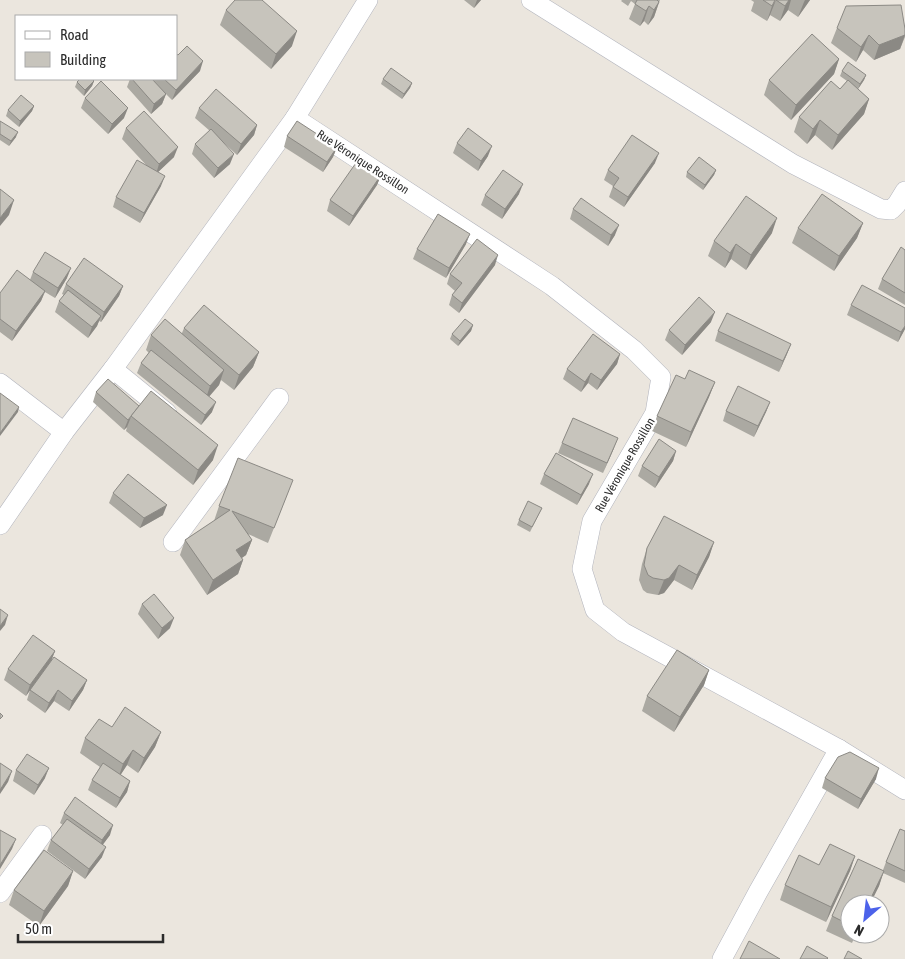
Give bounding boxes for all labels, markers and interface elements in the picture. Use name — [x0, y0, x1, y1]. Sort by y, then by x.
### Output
legend — [15, 15, 178, 80]
text: Road — [60, 26, 89, 43]
text: Building — [60, 51, 106, 68]
street label: Rue Véronique Rossillon — [314, 127, 412, 197]
street label: Rue Véronique Rossillon — [592, 415, 658, 515]
north arrow — [840, 894, 890, 944]
scale bar — [18, 912, 162, 944]
text: 50 m — [25, 920, 52, 937]
text: N — [851, 921, 866, 939]

